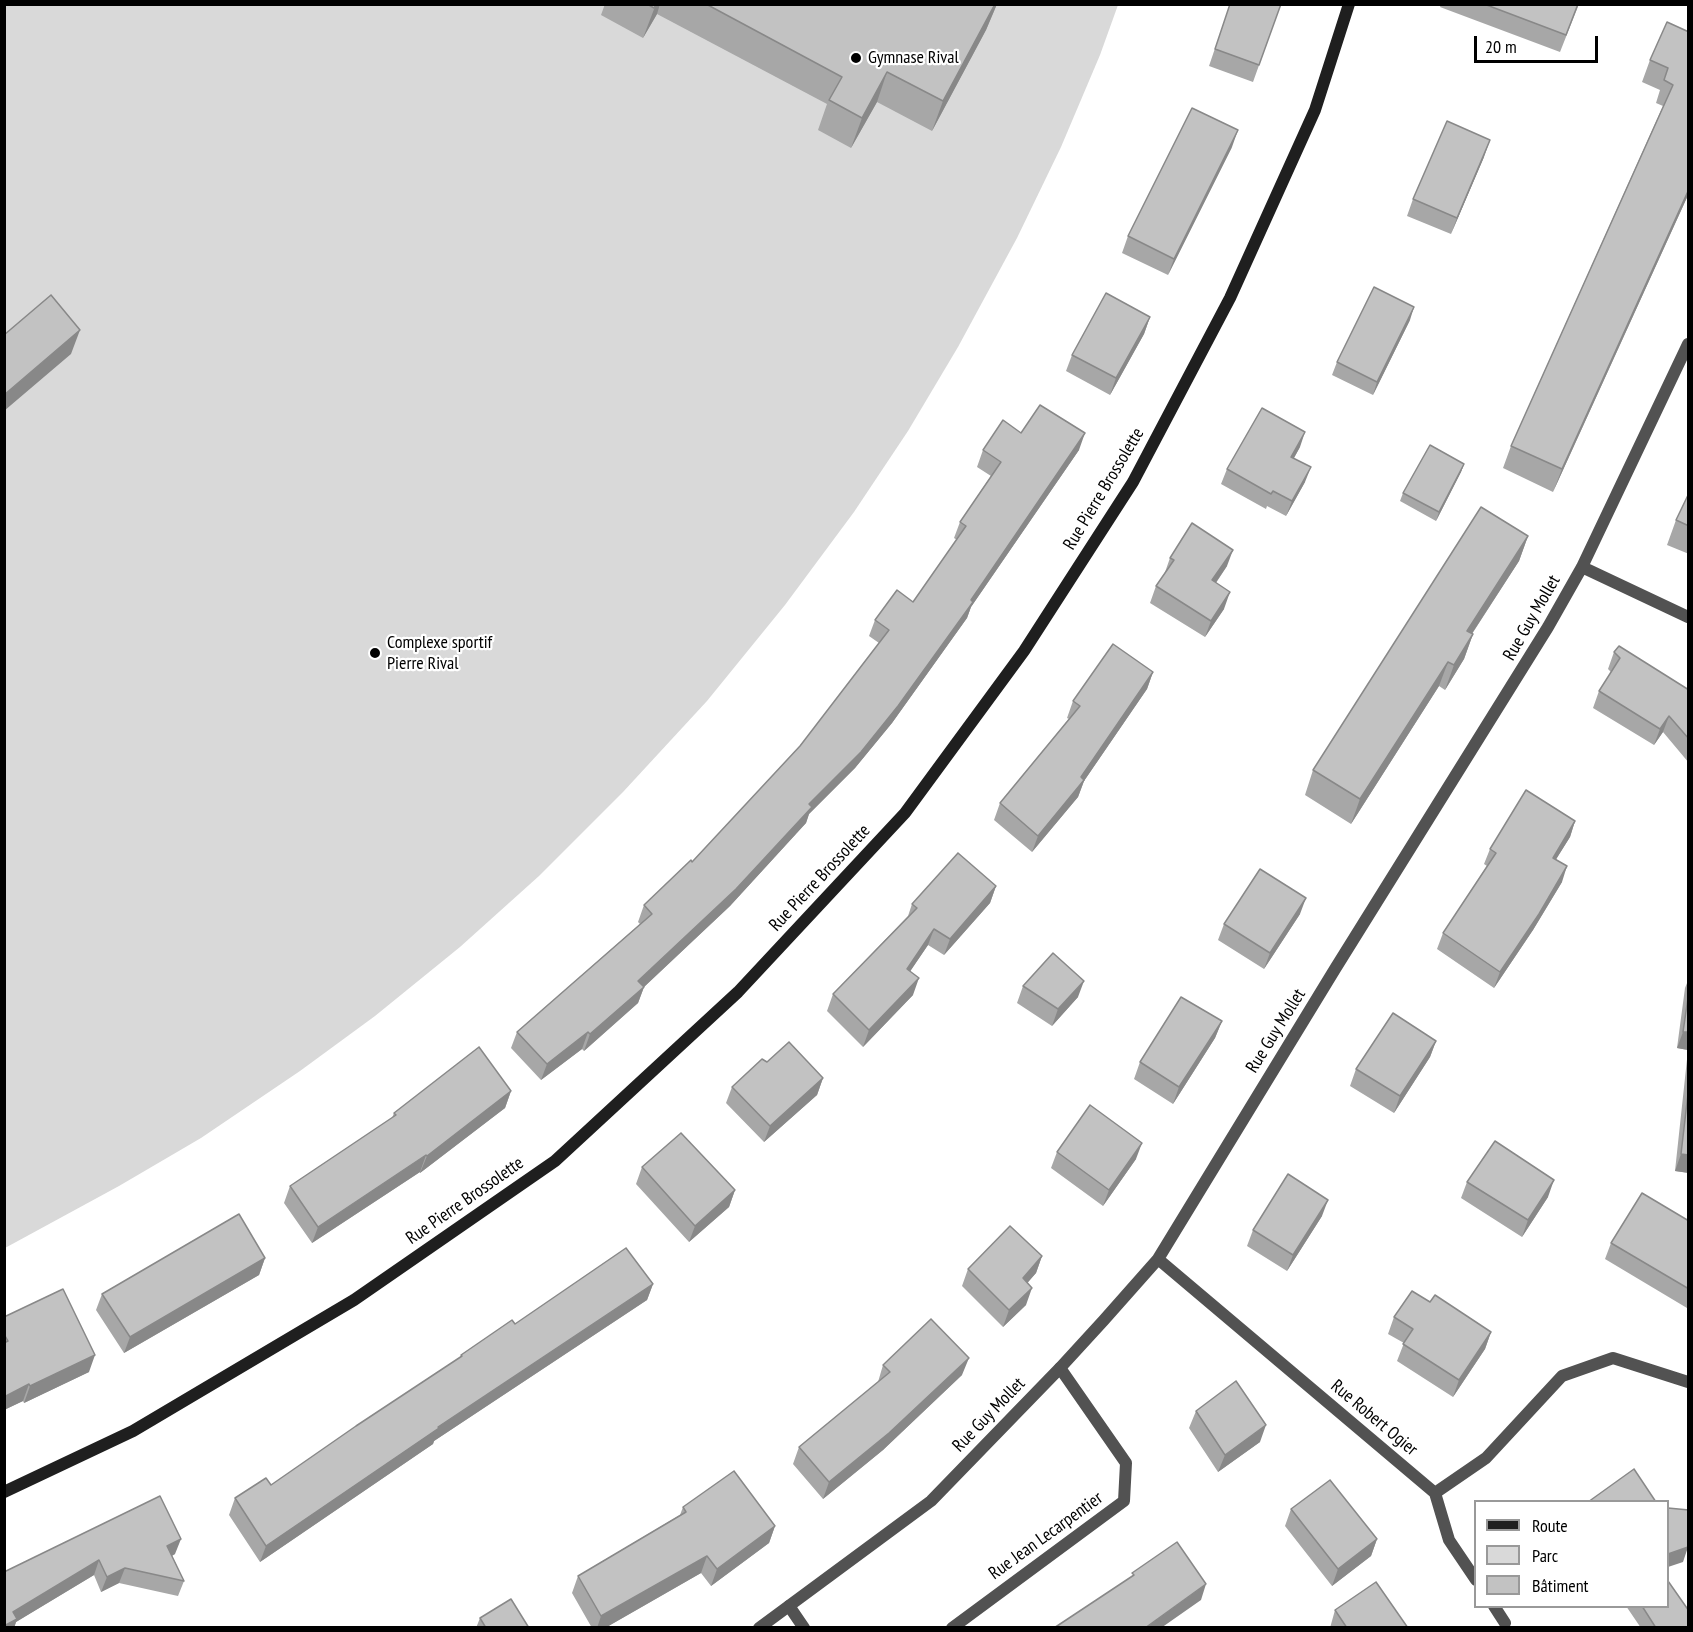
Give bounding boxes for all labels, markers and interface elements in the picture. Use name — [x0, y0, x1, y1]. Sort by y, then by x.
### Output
scale bar — [1477, 24, 1602, 62]
text: 20 m — [1485, 35, 1517, 58]
place label: Gymnase Rival — [868, 47, 959, 69]
marker: Gymnase Rival — [849, 51, 863, 65]
street label: Rue Pierre Brossolette — [1059, 424, 1149, 554]
street label: Rue Guy Mollet — [1499, 571, 1565, 665]
place label: Complexe sportif Pierre Rival — [387, 632, 492, 674]
marker: Complexe sportif Pierre Rival — [368, 646, 382, 660]
street label: Rue Pierre Brossolette — [765, 820, 875, 936]
street label: Rue Guy Mollet — [1242, 985, 1310, 1077]
street label: Rue Pierre Brossolette — [402, 1153, 528, 1249]
street label: Rue Guy Mollet — [948, 1373, 1030, 1457]
street label: Rue Robert Ogier — [1326, 1375, 1422, 1461]
street label: Rue Jean Lecarpentier — [985, 1488, 1107, 1584]
legend — [1474, 1500, 1669, 1608]
text: Route — [1532, 1514, 1568, 1537]
text: Parc — [1532, 1544, 1558, 1567]
text: Bâtiment — [1532, 1574, 1589, 1597]

